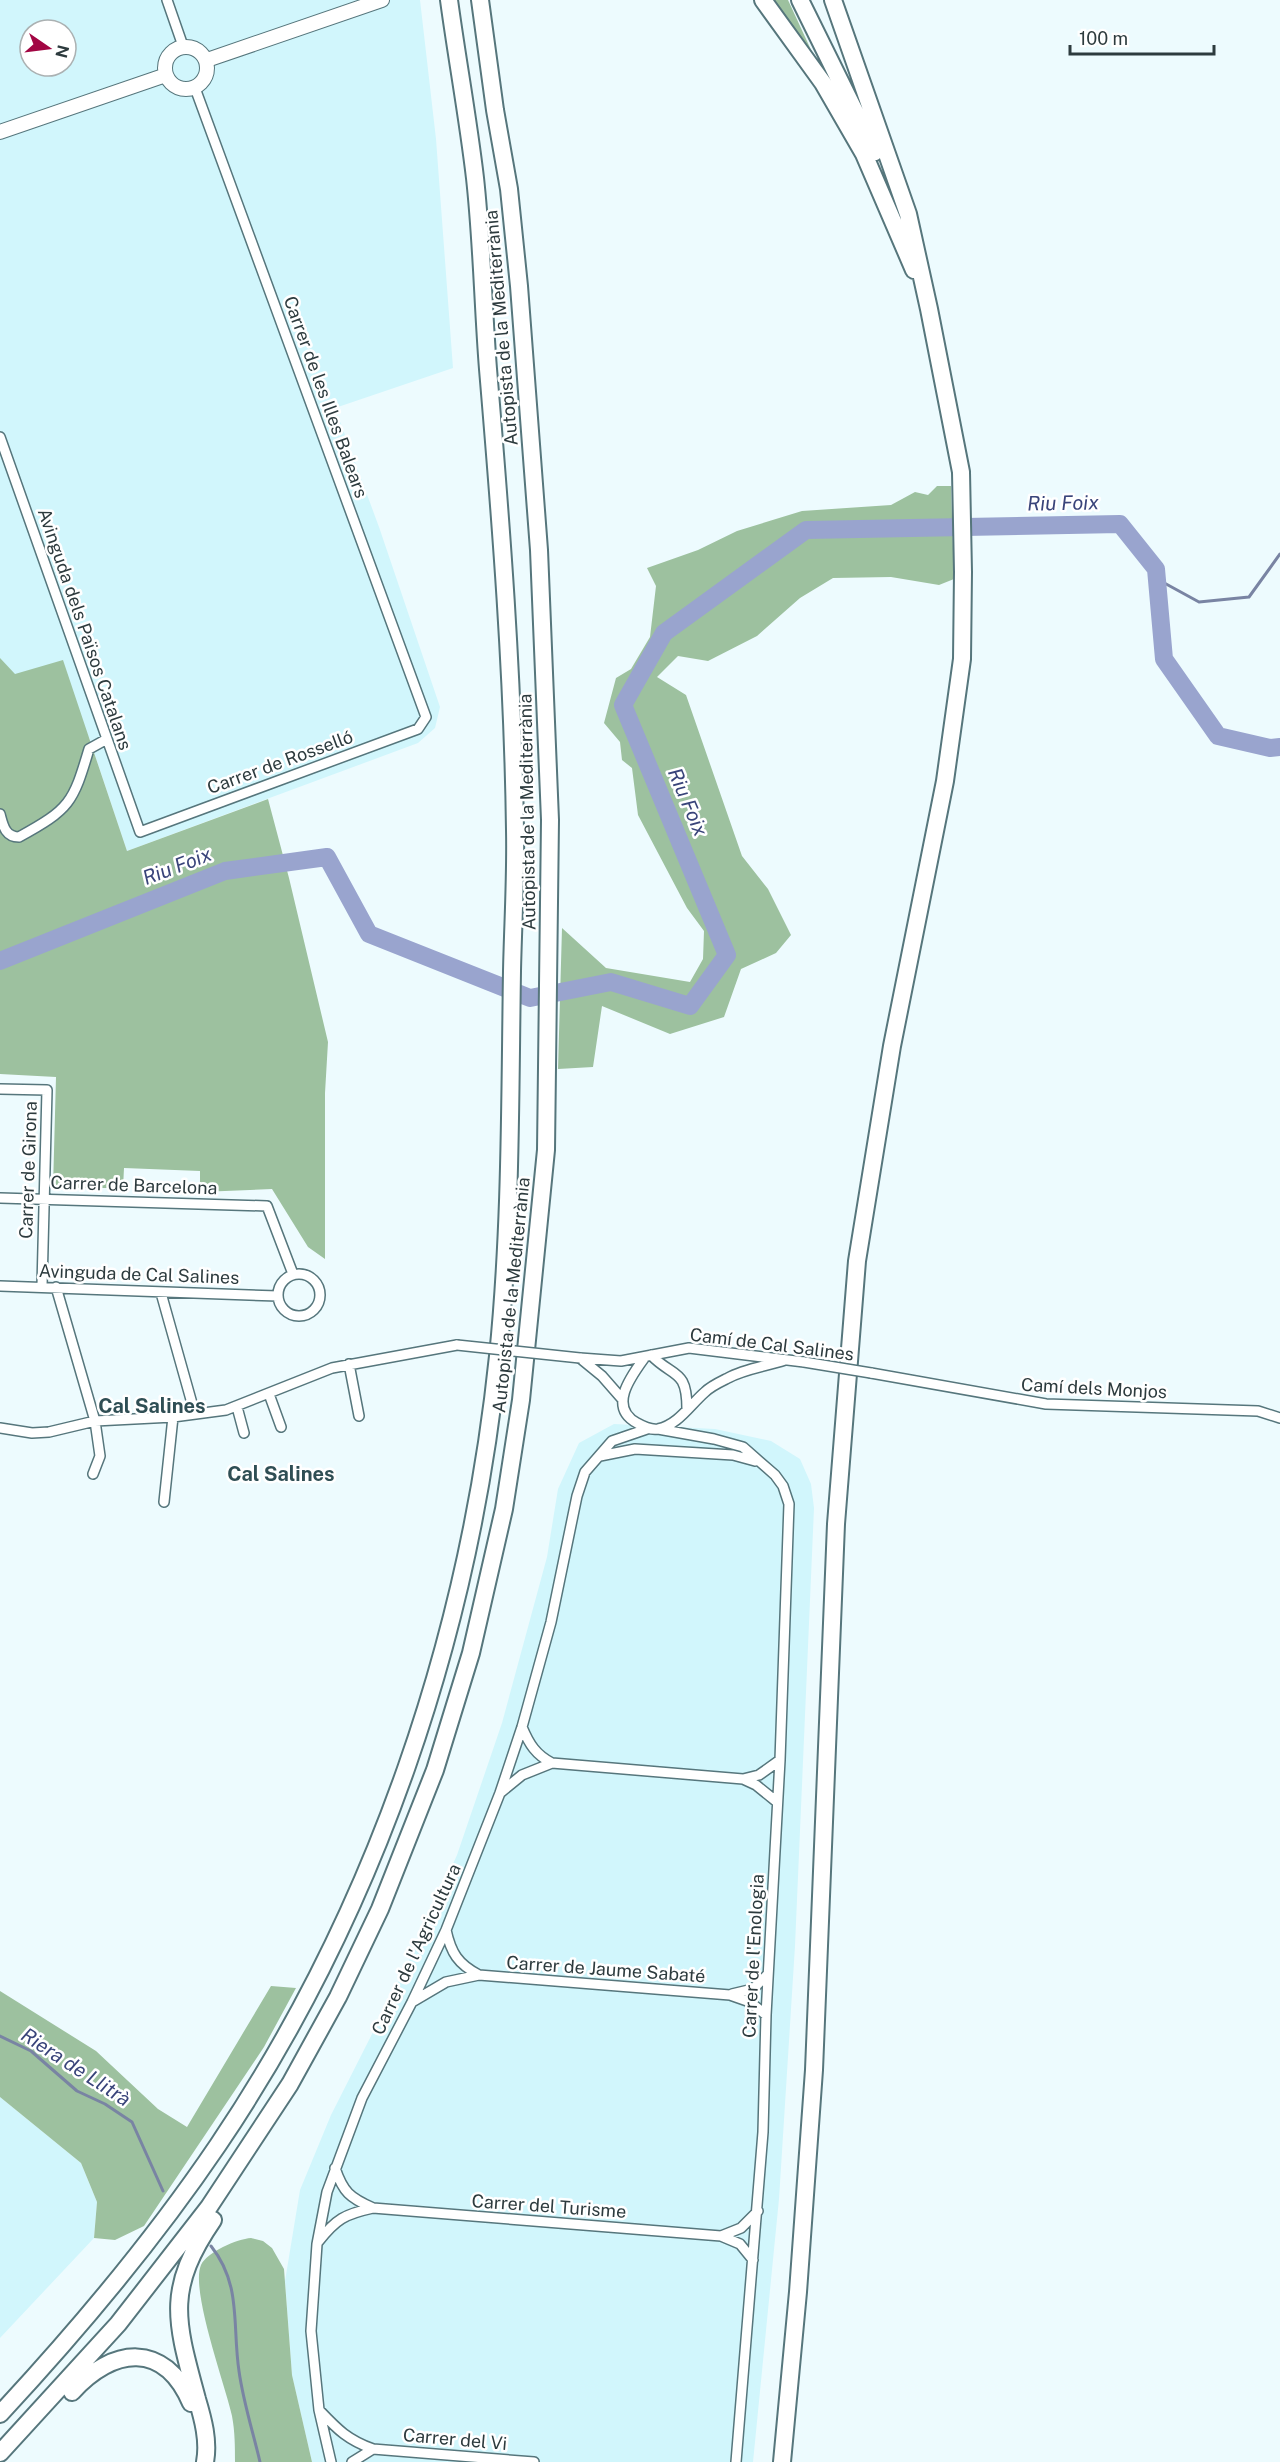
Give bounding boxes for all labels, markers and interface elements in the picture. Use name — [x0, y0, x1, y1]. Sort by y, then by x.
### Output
north arrow — [18, 18, 78, 78]
scale bar — [1070, 18, 1214, 56]
text: 100 m — [1079, 28, 1128, 49]
text: N — [51, 43, 73, 60]
street label: Autopista de la Mediterrània — [480, 209, 522, 447]
street label: Carrer de les Illes Balears — [280, 293, 372, 501]
water label: Riu Foix — [1027, 490, 1099, 516]
street label: Avinguda dels Països Catalans — [34, 505, 136, 753]
street label: Autopista de la Mediterrània — [514, 693, 540, 931]
street label: Carrer de Rosselló — [204, 726, 356, 798]
water label: Riu Foix — [663, 764, 713, 840]
water label: Riu Foix — [139, 842, 215, 890]
street label: Carrer de Girona — [15, 1101, 41, 1239]
street label: Carrer de Barcelona — [50, 1172, 218, 1198]
street label: Autopista de la Mediterrània — [488, 1176, 534, 1414]
street label: Avinguda de Cal Salines — [38, 1260, 240, 1288]
street label: Camí de Cal Salines — [689, 1324, 855, 1364]
street label: Camí dels Monjos — [1020, 1374, 1168, 1402]
district label: Cal Salines — [98, 1394, 206, 1418]
district label: Cal Salines — [227, 1462, 335, 1486]
street label: Carrer de l'Agricultura — [367, 1860, 465, 2038]
street label: Carrer de l'Enologia — [738, 1874, 768, 2038]
street label: Carrer de Jaume Sabaté — [506, 1952, 706, 1986]
water label: Riera de Llitrà — [17, 2023, 135, 2111]
street label: Carrer del Turisme — [471, 2190, 627, 2222]
street label: Carrer del Vi — [402, 2424, 508, 2454]

